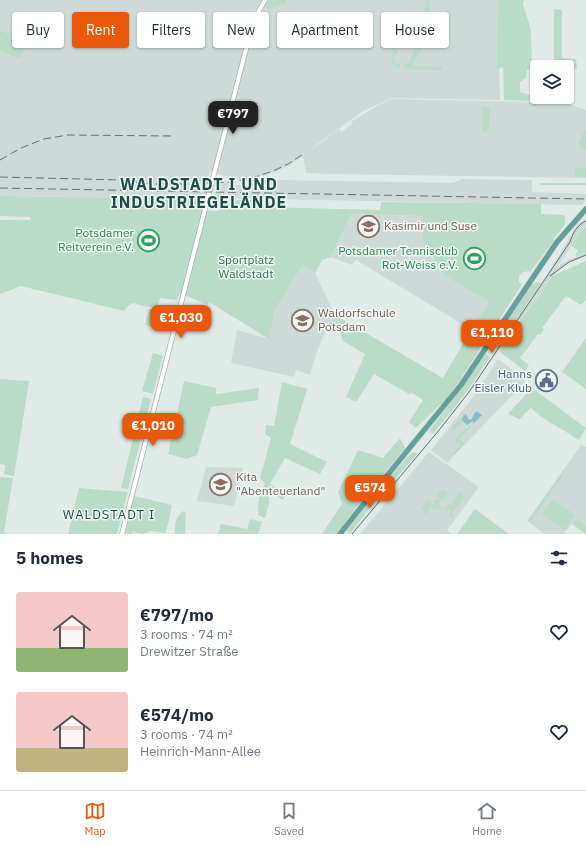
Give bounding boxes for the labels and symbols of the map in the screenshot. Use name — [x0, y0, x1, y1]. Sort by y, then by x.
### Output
pin: €797 — [209, 101, 257, 135]
district label: WALDSTADT I UND INDUSTRIEGELÄNDE — [111, 174, 287, 212]
school or university icon: Kasimir und Suse — [355, 213, 381, 239]
place label: Kasimir und Suse — [384, 218, 477, 233]
place label: Potsdamer Reitverein e.V. — [58, 225, 135, 254]
sports icon: Potsdamer Reitverein e.V. — [136, 227, 162, 253]
place label: Potsdamer Tennisclub Rot-Weiss e.V. — [338, 243, 458, 272]
sports icon: Potsdamer Tennisclub Rot-Weiss e.V. — [461, 245, 487, 271]
park label: Sportplatz Waldstadt — [218, 252, 274, 281]
pin: €1,030 — [148, 305, 214, 339]
place label: Waldorfschule Potsdam — [318, 305, 396, 334]
school or university icon: Waldorfschule Potsdam — [289, 307, 315, 333]
pin: €1,110 — [459, 320, 525, 354]
place label: Hanns Eisler Klub — [474, 366, 532, 395]
public building icon: Hanns Eisler Klub — [534, 368, 560, 394]
pin: €1,010 — [120, 413, 186, 447]
place label: Kita "Abenteuerland" — [236, 469, 326, 498]
school or university icon: Kita "Abenteuerland" — [207, 471, 233, 497]
pin: €574 — [346, 475, 394, 509]
district label: WALDSTADT I — [63, 506, 155, 523]

